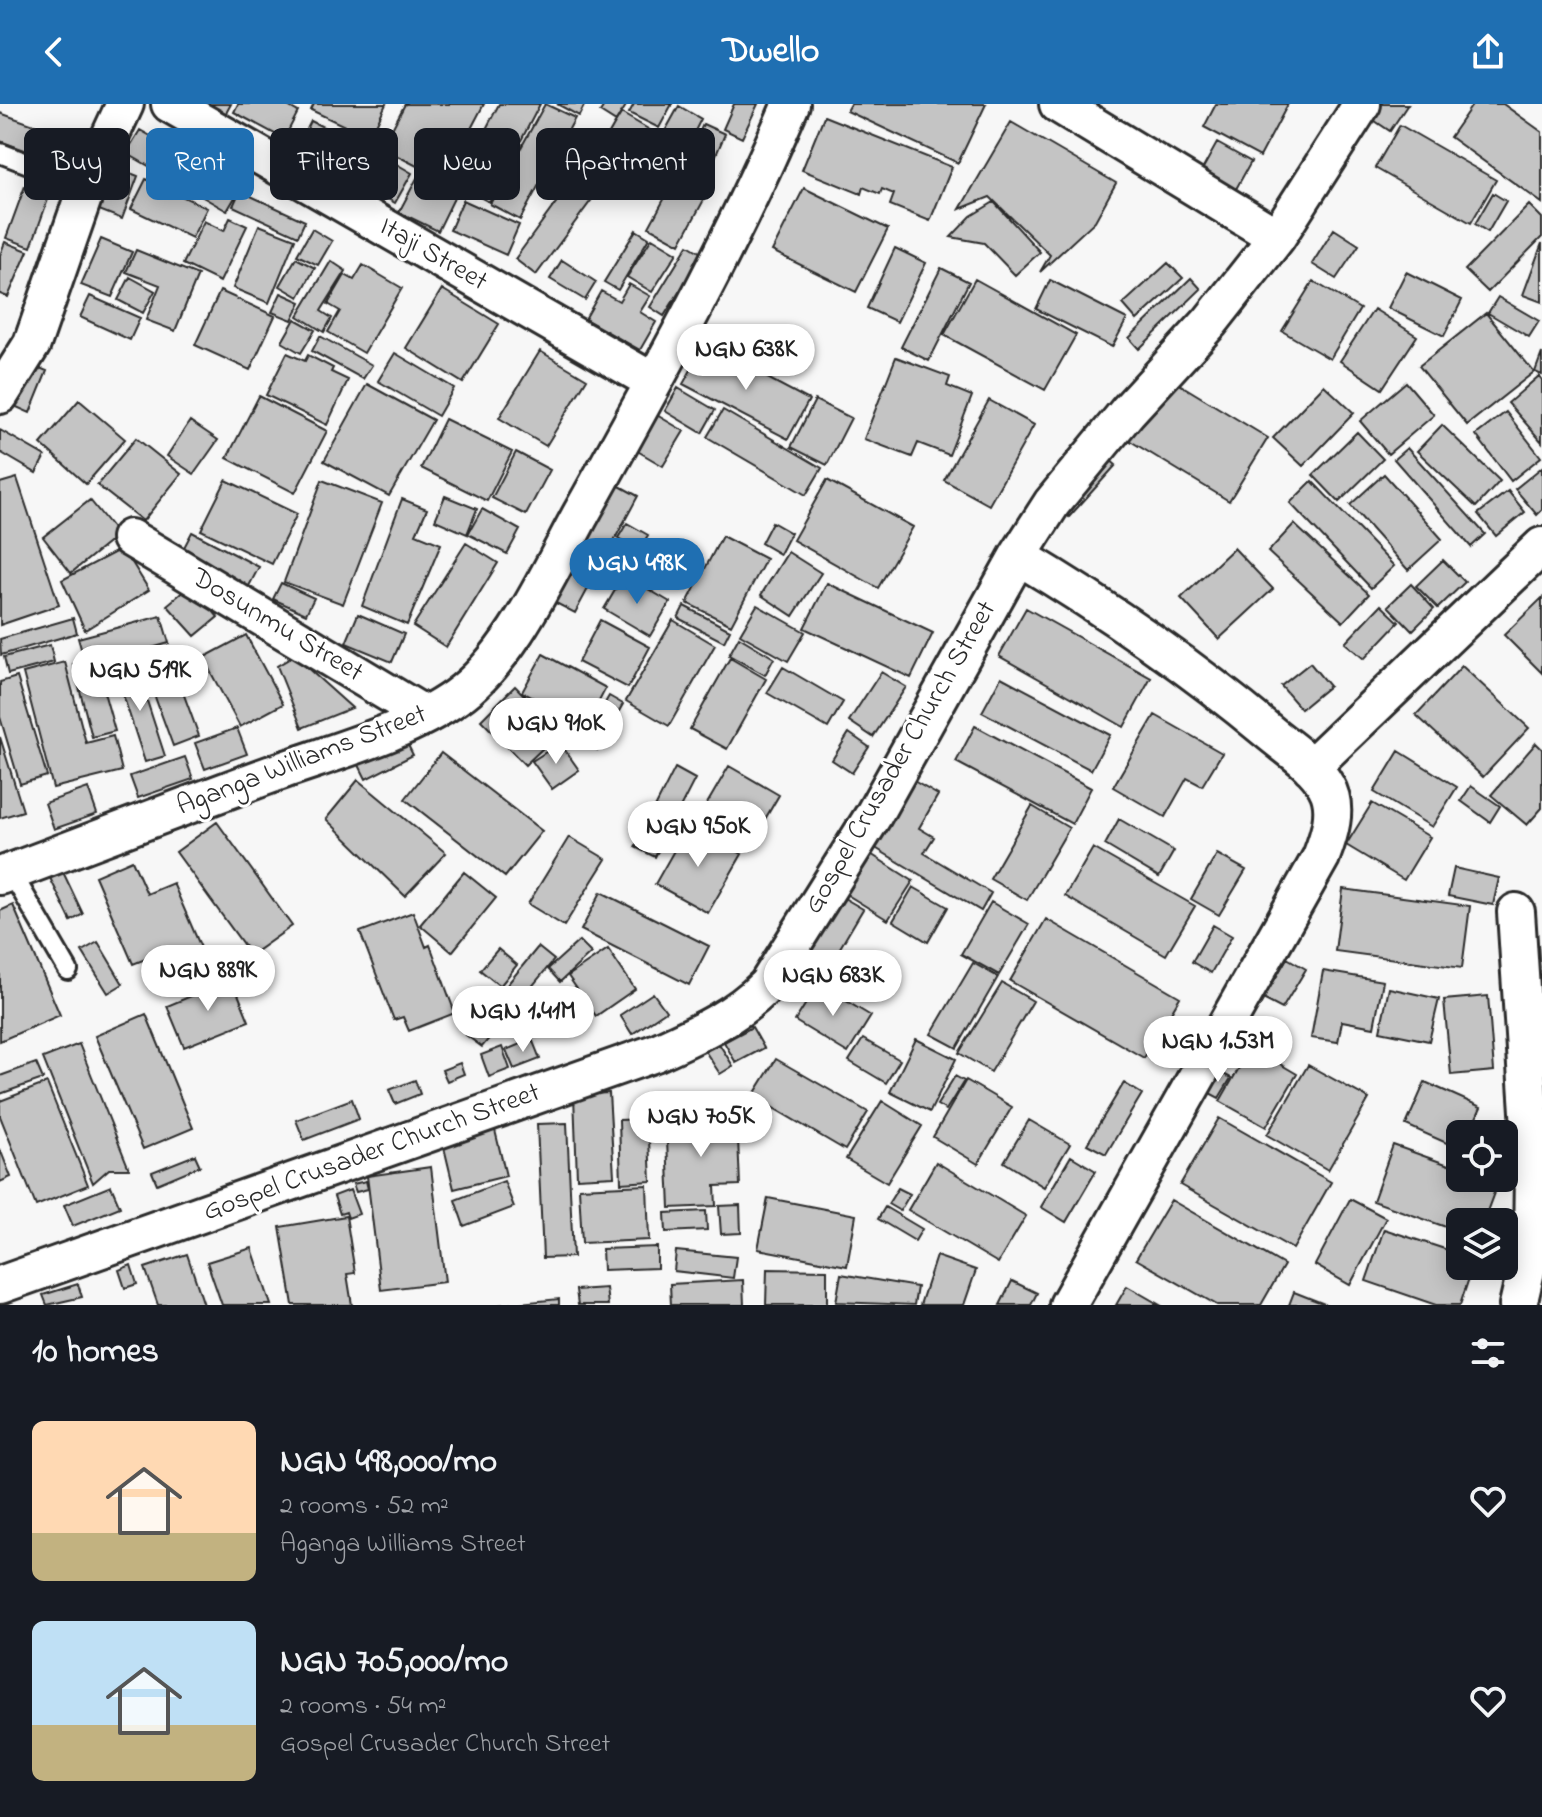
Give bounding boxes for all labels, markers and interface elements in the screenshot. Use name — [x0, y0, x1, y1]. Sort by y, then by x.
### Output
text: Dwello — [723, 26, 819, 79]
icon: back — [32, 30, 76, 74]
icon: share — [1466, 30, 1510, 74]
chip: Buy — [24, 128, 130, 200]
chip: Rent — [146, 128, 254, 200]
chip: Filters — [270, 128, 398, 200]
chip: New — [414, 128, 520, 200]
chip: Apartment — [536, 128, 715, 200]
street label: Itaji Street — [371, 207, 495, 303]
pin: NGN 638K — [663, 324, 829, 392]
text: NGN 638K — [695, 331, 797, 369]
pin: NGN 498K — [554, 538, 720, 606]
text: NGN 498K — [588, 545, 686, 583]
street label: Dosunmu Street — [182, 558, 371, 694]
street label: Gospel Crusader Church Street — [794, 594, 1008, 922]
pin: NGN 519K — [57, 645, 223, 713]
text: NGN 519K — [89, 652, 191, 690]
street label: Aganga Williams Street — [171, 694, 433, 828]
pin: NGN 910K — [473, 698, 639, 766]
text: NGN 910K — [507, 705, 605, 743]
pin: NGN 950K — [615, 801, 781, 869]
text: NGN 950K — [646, 808, 750, 846]
pin: NGN 889K — [125, 945, 291, 1013]
pin: NGN 683K — [750, 950, 916, 1018]
text: NGN 889K — [159, 952, 257, 990]
text: NGN 683K — [782, 957, 884, 995]
pin: NGN 1.41M — [431, 986, 615, 1054]
text: NGN 1.41M — [470, 993, 576, 1031]
pin: NGN 1.53M — [1126, 1016, 1310, 1084]
text: NGN 1.53M — [1162, 1023, 1274, 1061]
street label: Gospel Crusader Church Street — [198, 1073, 546, 1233]
pin: NGN 705K — [618, 1091, 784, 1159]
text: NGN 705K — [647, 1098, 755, 1136]
map controls — [1446, 1120, 1518, 1280]
button: locate — [1446, 1120, 1518, 1192]
button: layers — [1446, 1208, 1518, 1280]
text: 10 homes — [32, 1328, 159, 1378]
icon: filters — [1466, 1331, 1510, 1375]
text: NGN 498,000/mo — [280, 1438, 497, 1488]
icon: home — [96, 1453, 192, 1549]
icon: heart — [1466, 1479, 1510, 1523]
text: 2 rooms · 52 m² — [280, 1488, 449, 1526]
text: Aganga Williams Street — [280, 1526, 526, 1564]
text: NGN 705,000/mo — [280, 1638, 508, 1688]
icon: home — [96, 1653, 192, 1749]
icon: heart — [1466, 1679, 1510, 1723]
text: 2 rooms · 54 m² — [280, 1688, 446, 1726]
text: Gospel Crusader Church Street — [280, 1726, 610, 1764]

